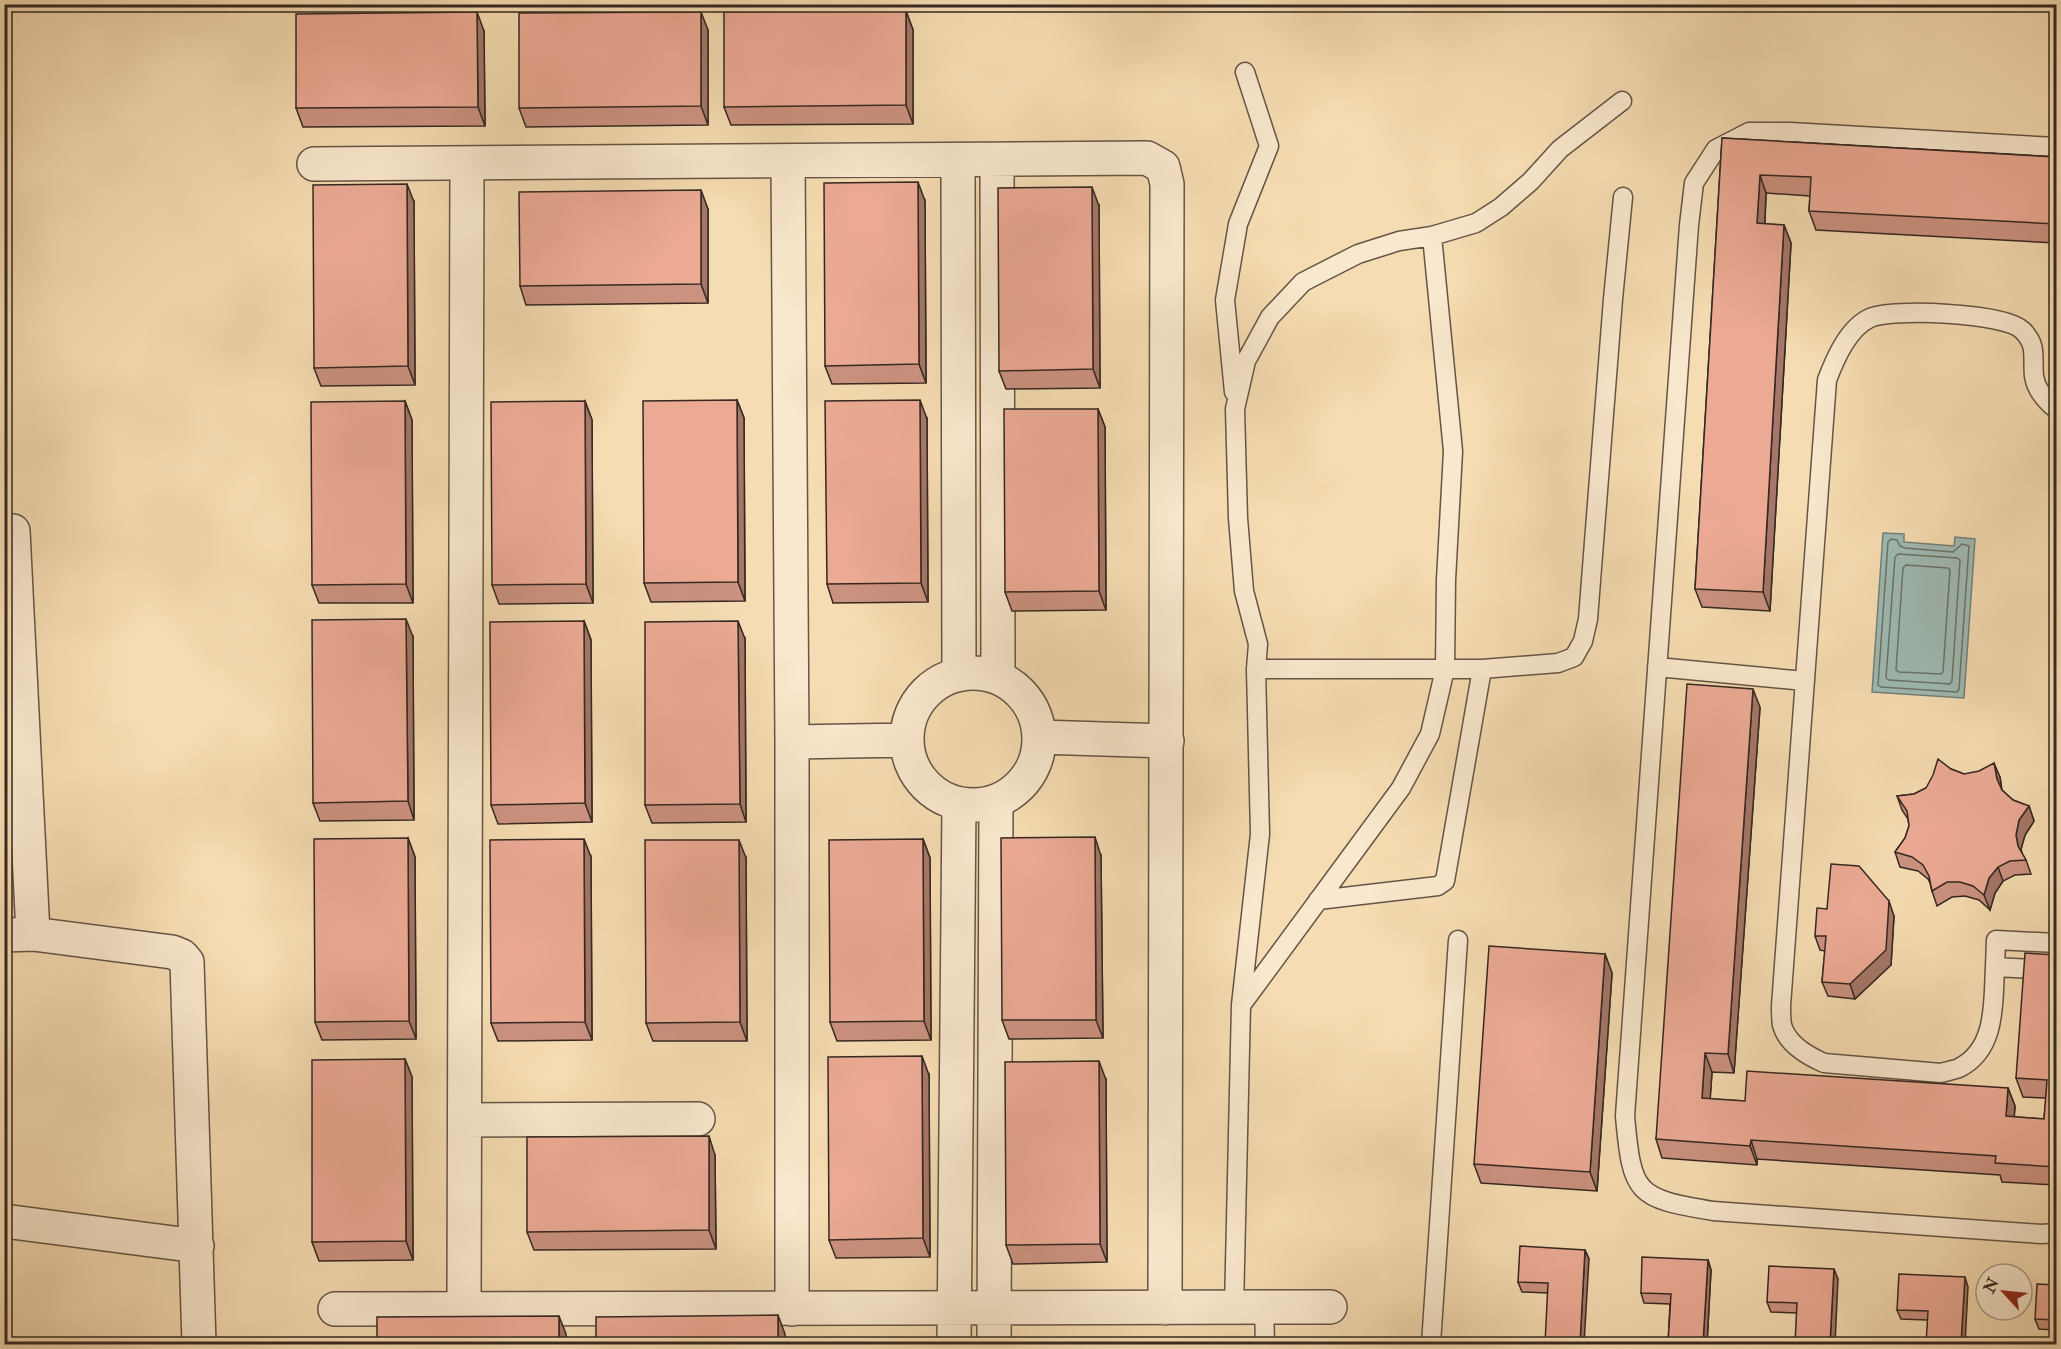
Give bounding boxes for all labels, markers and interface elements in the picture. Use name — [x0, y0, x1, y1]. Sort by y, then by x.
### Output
north arrow — [1974, 1262, 2034, 1322]
text: N — [1979, 1274, 2004, 1297]

